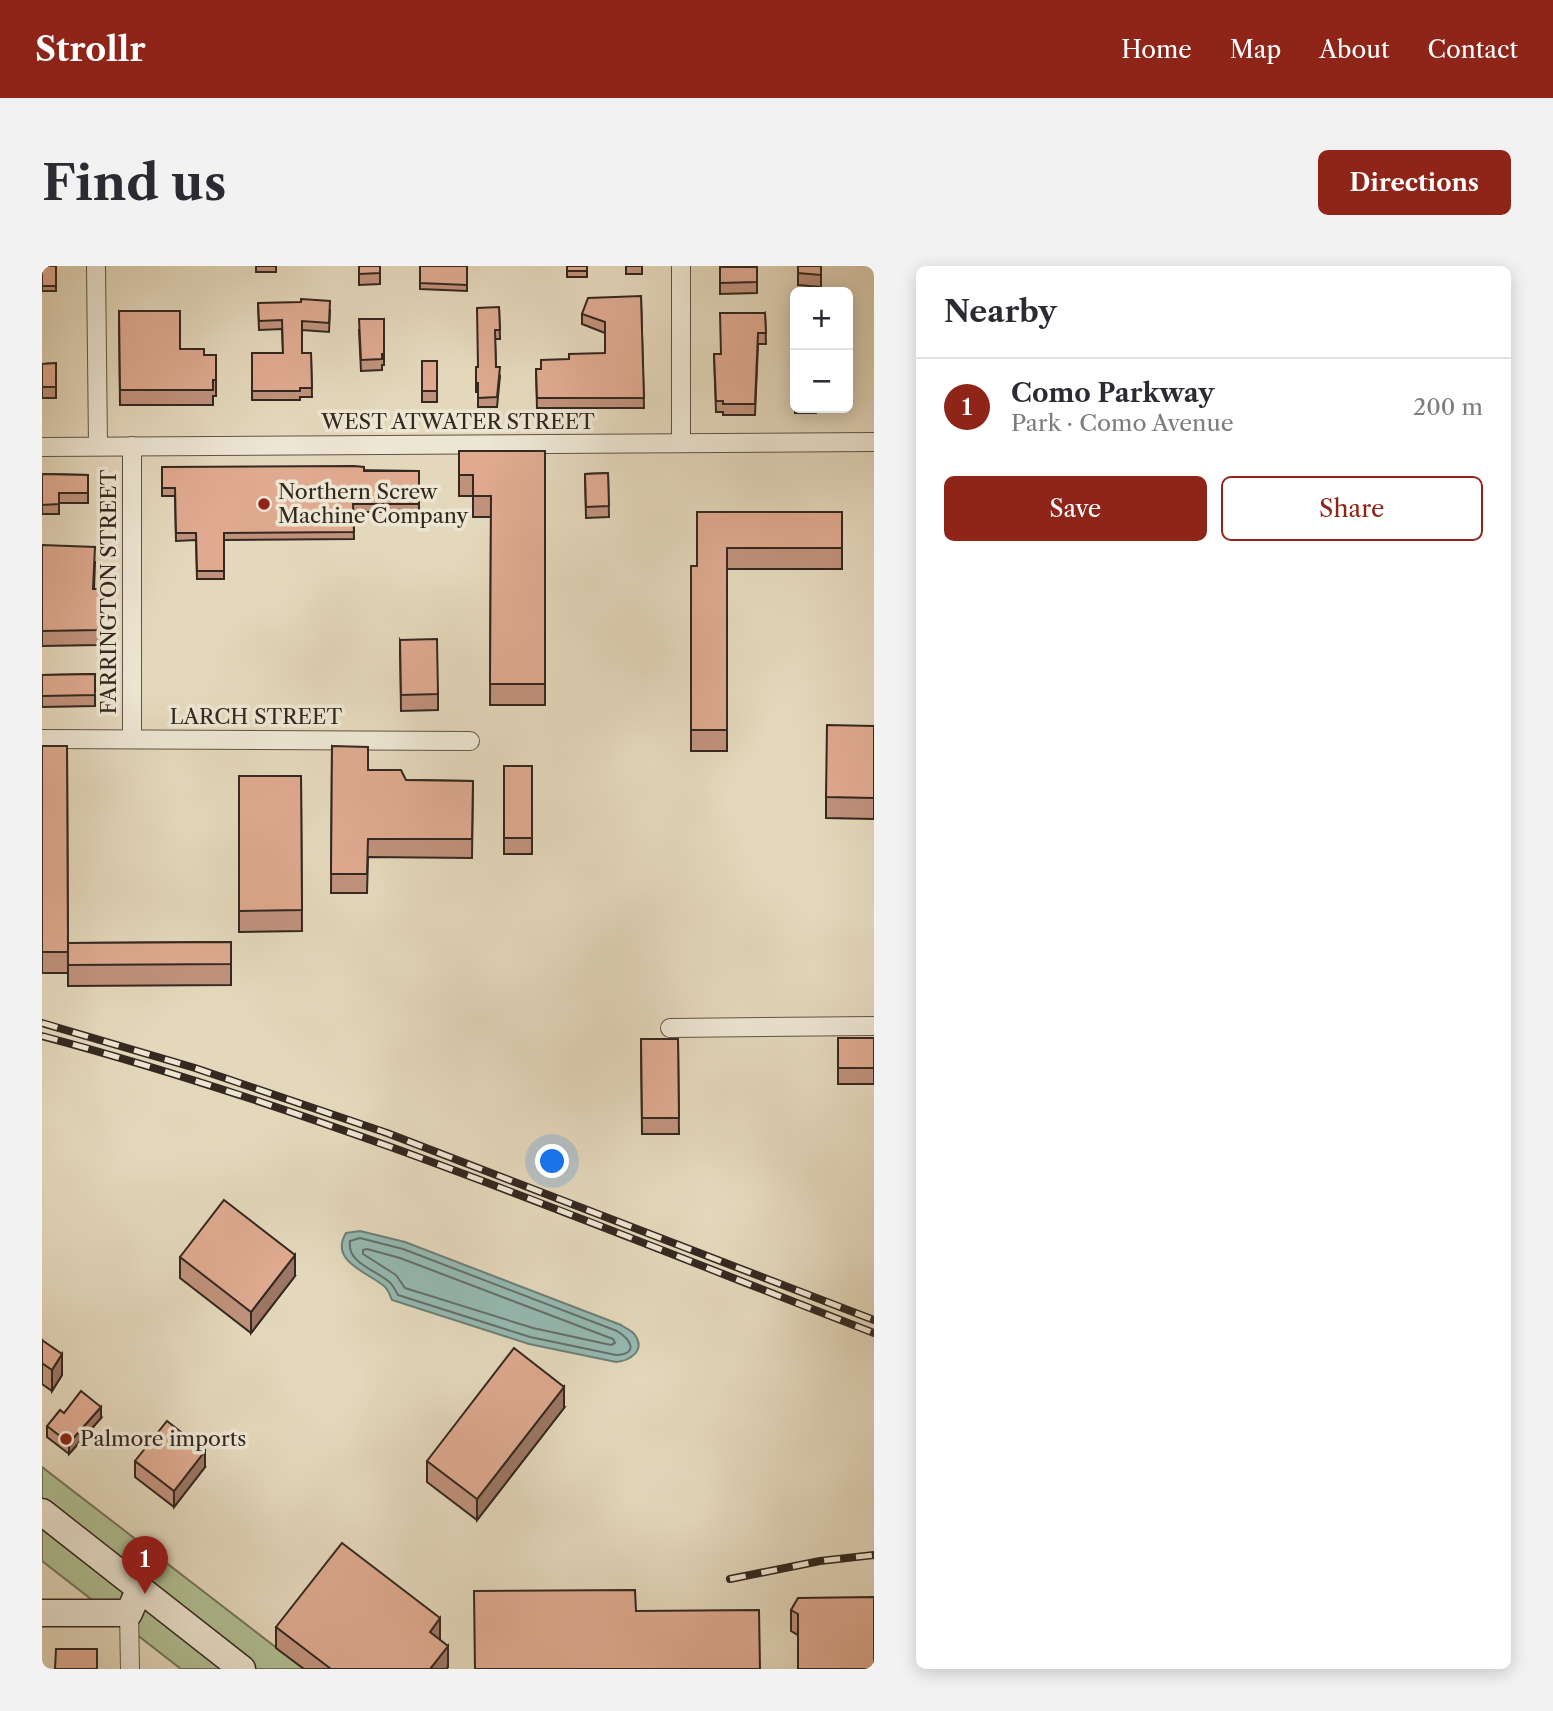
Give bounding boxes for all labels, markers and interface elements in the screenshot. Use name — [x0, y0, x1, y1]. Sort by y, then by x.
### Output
text: Strollr — [35, 29, 146, 70]
text: Home — [1121, 35, 1192, 64]
text: Map — [1230, 35, 1281, 64]
text: About — [1319, 35, 1390, 64]
text: Contact — [1428, 35, 1518, 64]
button: Directions — [1318, 150, 1511, 215]
text: Find us — [42, 152, 226, 213]
map controls — [790, 287, 853, 413]
button: + — [790, 287, 853, 350]
text: Nearby — [944, 293, 1057, 330]
button: − — [790, 350, 853, 413]
text: Como Parkway — [1011, 377, 1214, 409]
text: 1 — [962, 393, 972, 421]
text: 200 m — [1413, 393, 1483, 421]
street label: WEST ATWATER STREET — [320, 409, 595, 434]
text: Park · Como Avenue — [1011, 409, 1234, 437]
street label: FARRINGTON STREET — [96, 469, 121, 714]
button: Save — [944, 476, 1207, 541]
button: Share — [1221, 476, 1483, 541]
place label: Northern Screw Machine Company — [278, 479, 468, 528]
marker: Northern Screw Machine Company — [256, 496, 272, 512]
street label: LARCH STREET — [170, 704, 343, 729]
your location — [535, 1144, 569, 1178]
place label: Palmore imports — [80, 1426, 246, 1451]
marker: Palmore imports — [58, 1431, 74, 1447]
pin: 1 — [122, 1536, 168, 1594]

